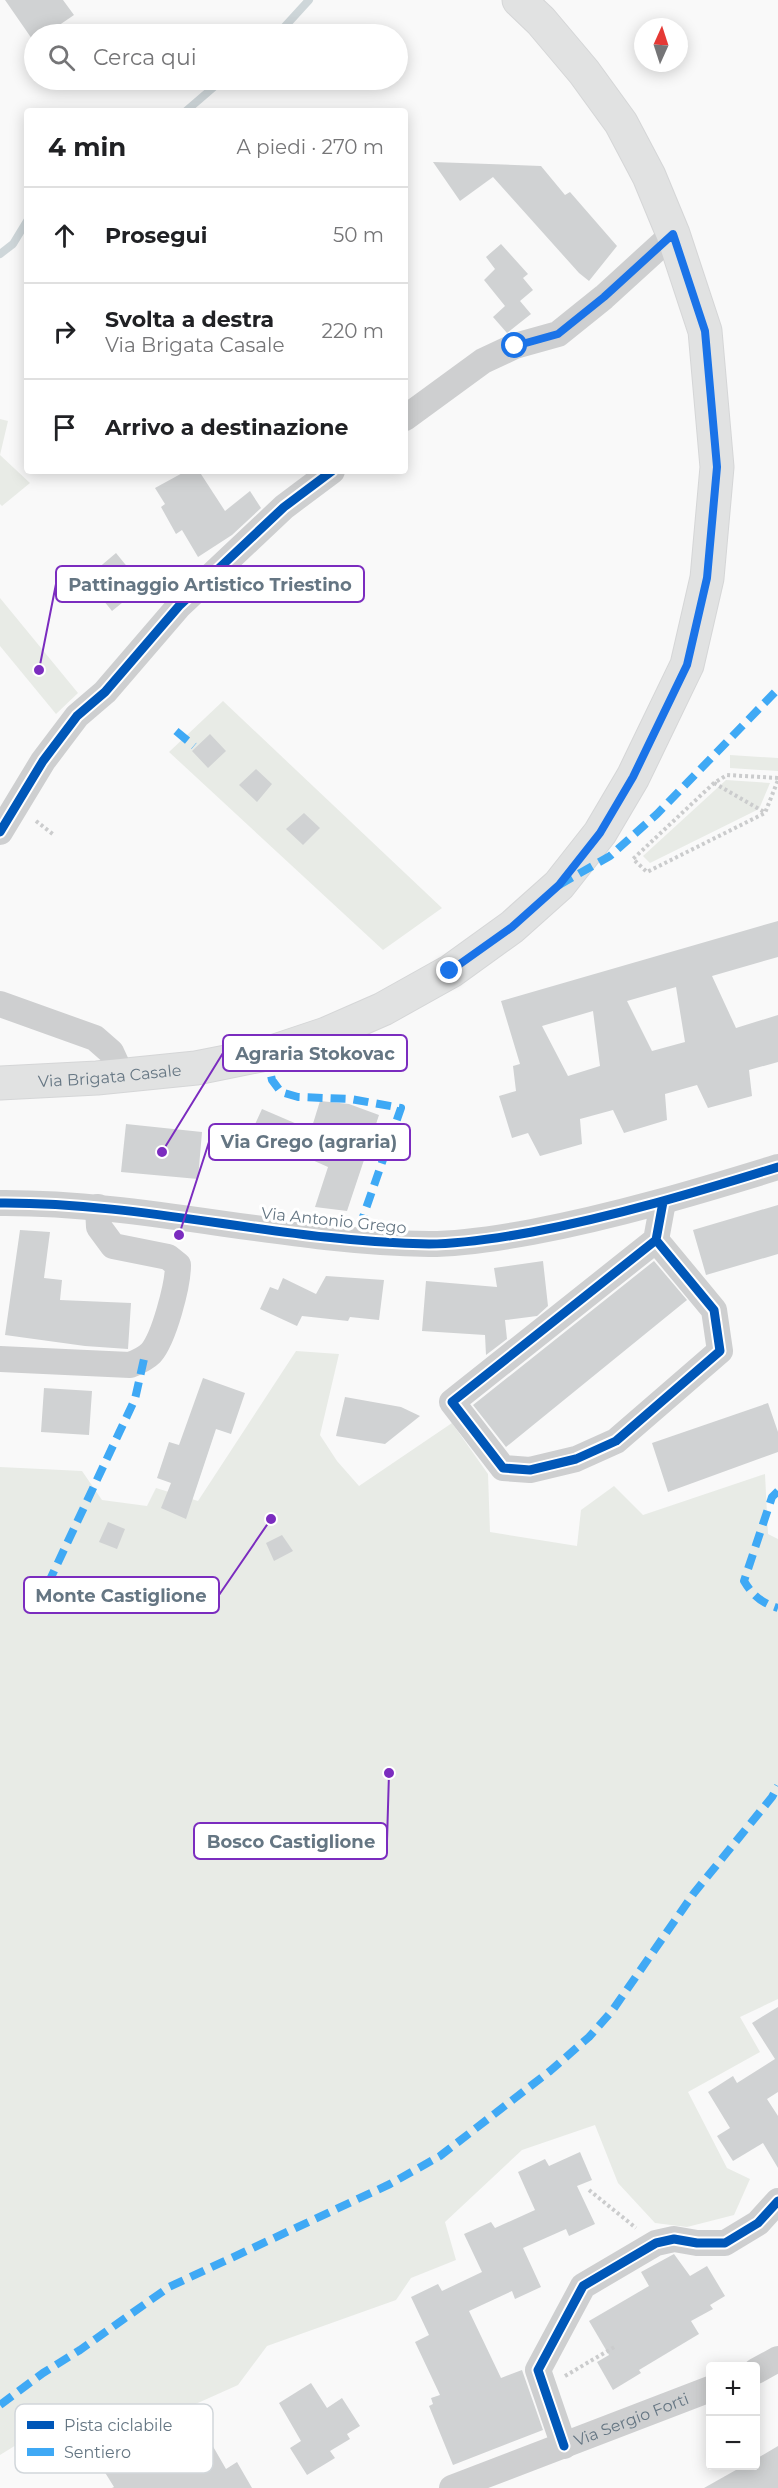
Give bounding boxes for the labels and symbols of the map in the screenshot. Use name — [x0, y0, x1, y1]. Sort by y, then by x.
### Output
north arrow — [634, 18, 688, 72]
route start — [501, 332, 527, 358]
callout: Pattinaggio Artistico Triestino — [56, 566, 364, 602]
text: Pattinaggio Artistico Triestino — [68, 574, 352, 596]
route end — [436, 957, 462, 983]
callout: Agraria Stokovac — [223, 1035, 407, 1071]
text: Agraria Stokovac — [234, 1043, 395, 1065]
street label: Via Brigata Casale — [38, 1061, 182, 1091]
callout: Via Grego (agraria) — [209, 1124, 410, 1160]
text: Via Grego (agraria) — [220, 1131, 397, 1153]
street label: Via Antonio Grego — [260, 1203, 408, 1238]
callout: Monte Castiglione — [24, 1577, 219, 1613]
text: Monte Castiglione — [35, 1585, 207, 1607]
callout: Bosco Castiglione — [194, 1823, 387, 1859]
text: Bosco Castiglione — [207, 1831, 375, 1853]
street label: Via Sergio Forti — [571, 2389, 692, 2450]
legend — [15, 2404, 213, 2473]
text: Pista ciclabile — [64, 2416, 172, 2435]
text: Sentiero — [64, 2443, 131, 2462]

